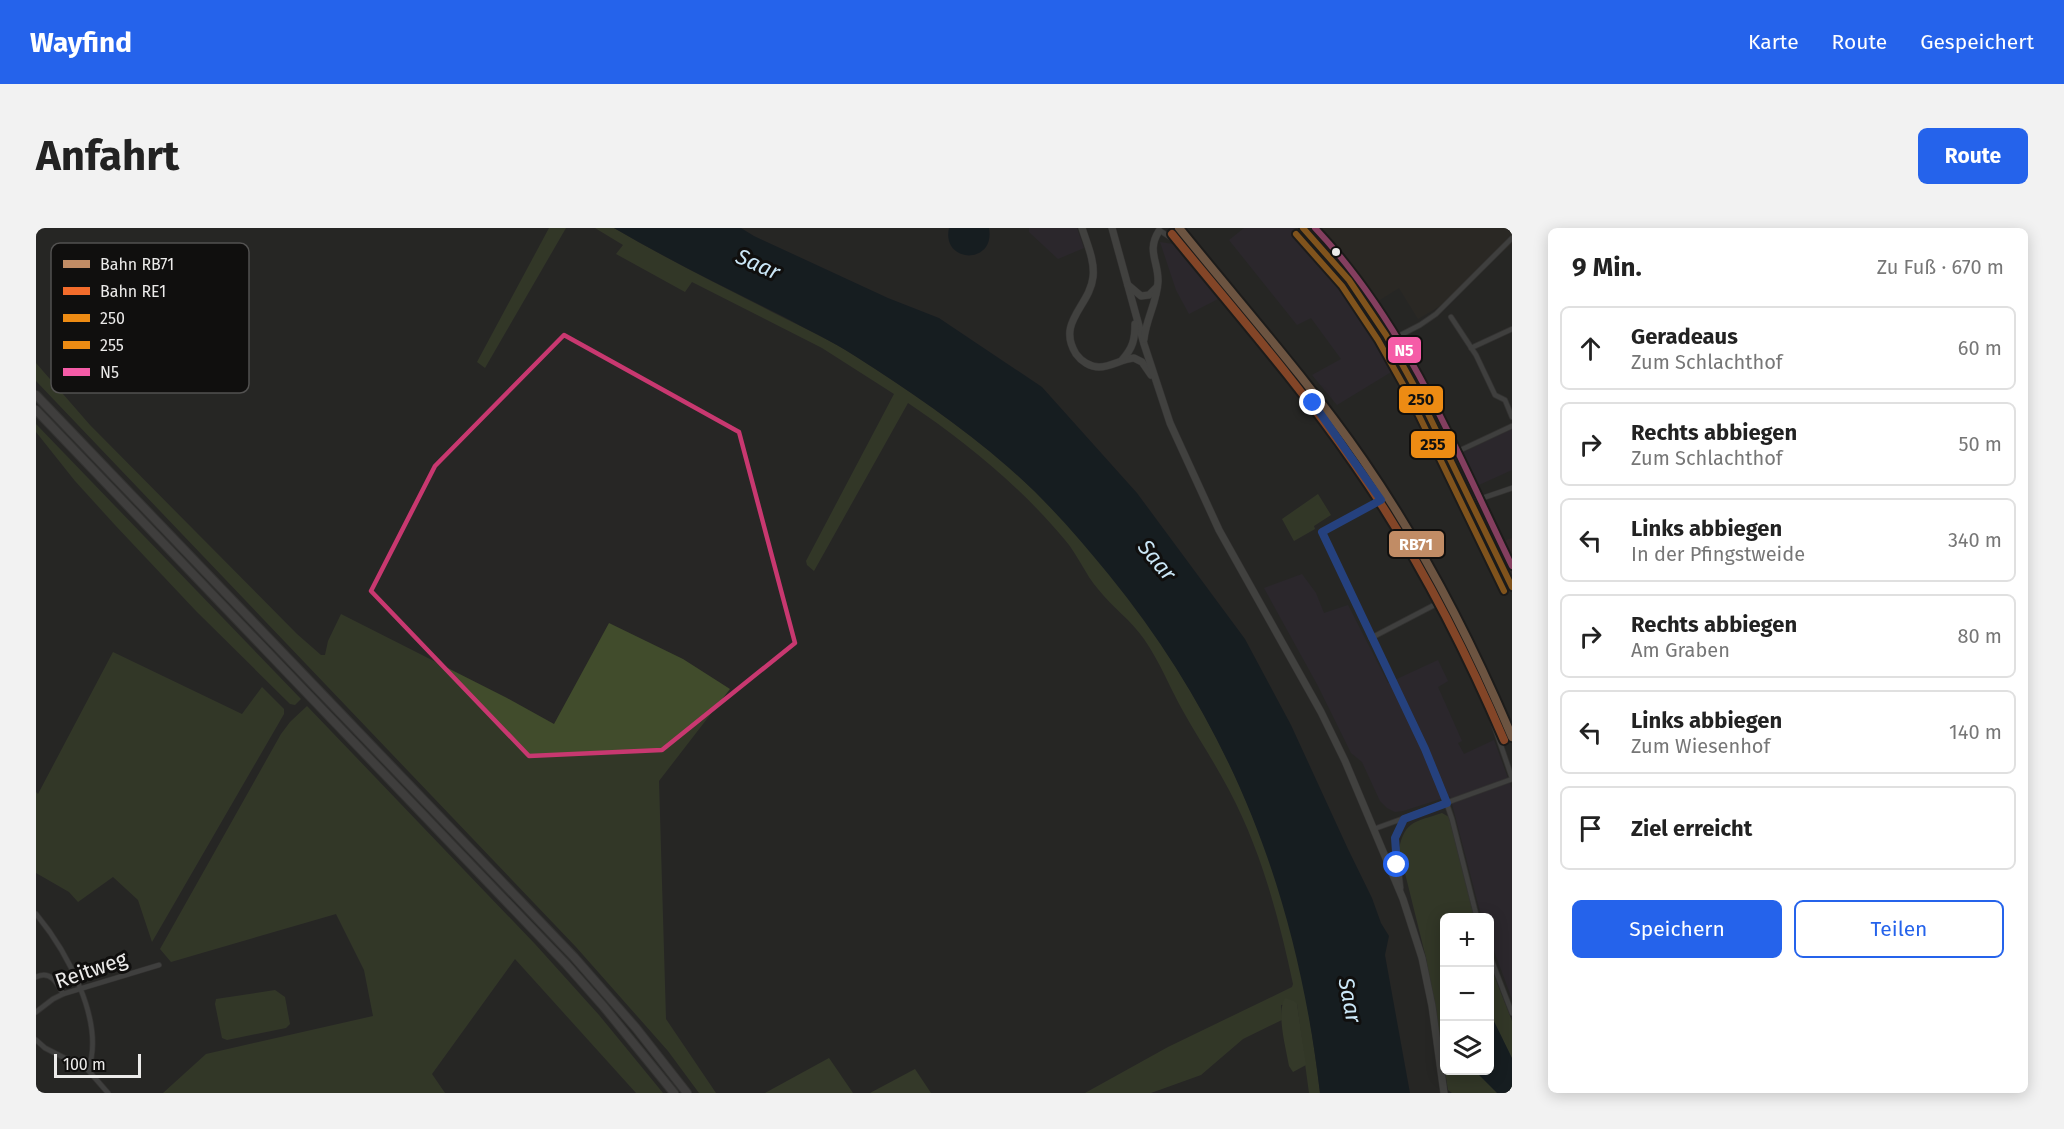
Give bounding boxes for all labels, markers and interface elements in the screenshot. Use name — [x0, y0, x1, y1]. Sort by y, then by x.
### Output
text: Wayfind — [30, 26, 132, 59]
text: Karte — [1748, 29, 1799, 55]
text: Route — [1832, 29, 1887, 55]
text: Gespeichert — [1920, 29, 2034, 55]
button: Route — [1918, 128, 2028, 184]
text: Anfahrt — [36, 131, 179, 181]
water label: Saar — [731, 242, 785, 286]
legend — [51, 243, 249, 393]
unlabelled marker — [1330, 246, 1342, 258]
text: 9 Min. — [1572, 252, 1642, 283]
text: Bahn RB71 — [100, 255, 174, 274]
text: Zu Fuß · 670 m — [1877, 255, 2004, 279]
text: Bahn RE1 — [100, 282, 166, 301]
text: 250 — [100, 309, 125, 328]
text: Geradeaus — [1631, 323, 1738, 350]
icon: ahead — [1574, 332, 1607, 365]
text: 255 — [100, 336, 124, 355]
line badge: N5 — [1387, 336, 1422, 364]
text: 60 m — [1958, 336, 2002, 360]
text: N5 — [1394, 341, 1414, 360]
text: Zum Schlachthof — [1631, 350, 1783, 374]
text: N5 — [100, 363, 119, 382]
line badge: 250 — [1398, 385, 1444, 414]
route end — [1299, 389, 1325, 415]
text: 250 — [1408, 390, 1434, 409]
text: Rechts abbiegen — [1631, 419, 1797, 446]
icon: right — [1574, 428, 1607, 461]
line badge: 255 — [1410, 430, 1456, 459]
text: 50 m — [1958, 432, 2002, 456]
text: 255 — [1420, 435, 1446, 454]
text: Zum Schlachthof — [1631, 446, 1783, 470]
text: Links abbiegen — [1631, 515, 1782, 542]
icon: left — [1574, 524, 1607, 557]
text: 340 m — [1948, 528, 2002, 552]
line badge: RB71 — [1388, 530, 1445, 558]
water label: Saar — [1131, 533, 1182, 586]
text: RB71 — [1399, 535, 1433, 554]
text: In der Pfingstweide — [1631, 542, 1805, 566]
text: Rechts abbiegen — [1631, 611, 1797, 638]
icon: right — [1574, 620, 1607, 653]
text: 80 m — [1957, 624, 2002, 648]
text: Am Graben — [1631, 638, 1730, 662]
text: Links abbiegen — [1631, 707, 1782, 734]
icon: left — [1574, 716, 1607, 749]
text: 140 m — [1949, 720, 2002, 744]
text: Zum Wiesenhof — [1631, 734, 1770, 758]
icon: arrive — [1574, 812, 1607, 845]
text: Ziel erreicht — [1631, 815, 1752, 842]
route start — [1383, 851, 1409, 877]
button: Speichern — [1572, 900, 1782, 958]
button: Teilen — [1794, 900, 2004, 958]
map controls — [1440, 913, 1494, 1075]
button: + — [1440, 913, 1494, 967]
street label: Reitweg — [51, 946, 131, 994]
button: − — [1440, 967, 1494, 1021]
water label: Saar — [1332, 974, 1368, 1025]
button: layers — [1440, 1021, 1494, 1075]
scale bar — [54, 1051, 141, 1078]
text: 100 m — [63, 1055, 106, 1074]

